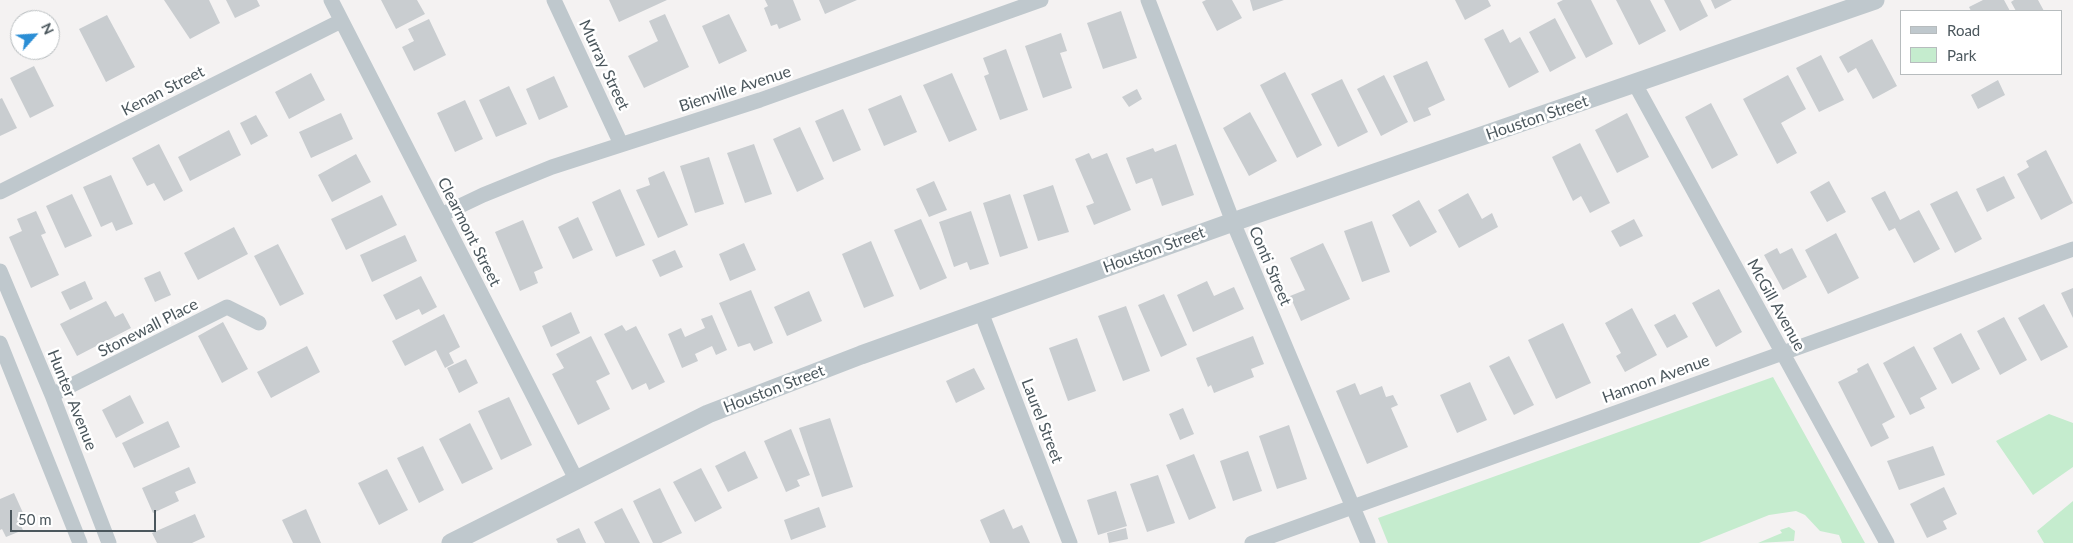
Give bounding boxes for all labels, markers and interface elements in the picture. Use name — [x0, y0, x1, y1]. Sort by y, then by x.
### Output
north arrow — [10, 10, 60, 60]
legend — [1900, 10, 2063, 75]
street label: Murray Street — [575, 17, 633, 113]
text: N — [38, 20, 58, 37]
text: Road — [1947, 21, 1980, 39]
text: Park — [1947, 46, 1976, 64]
street label: Kenan Street — [118, 62, 208, 120]
street label: Bienville Avenue — [677, 62, 793, 116]
street label: Houston Street — [1483, 92, 1591, 144]
street label: Clearmont Street — [433, 174, 505, 290]
street label: Houston Street — [1101, 223, 1207, 277]
street label: Conti Street — [1245, 223, 1295, 309]
street label: McGill Avenue — [1743, 256, 1809, 354]
street label: Stonewall Place — [95, 295, 201, 361]
street label: Hunter Avenue — [43, 347, 101, 453]
street label: Hannon Avenue — [1600, 351, 1712, 407]
street label: Houston Street — [721, 361, 827, 417]
street label: Laurel Street — [1017, 376, 1067, 466]
scale bar — [12, 500, 159, 532]
text: 50 m — [18, 510, 52, 528]

